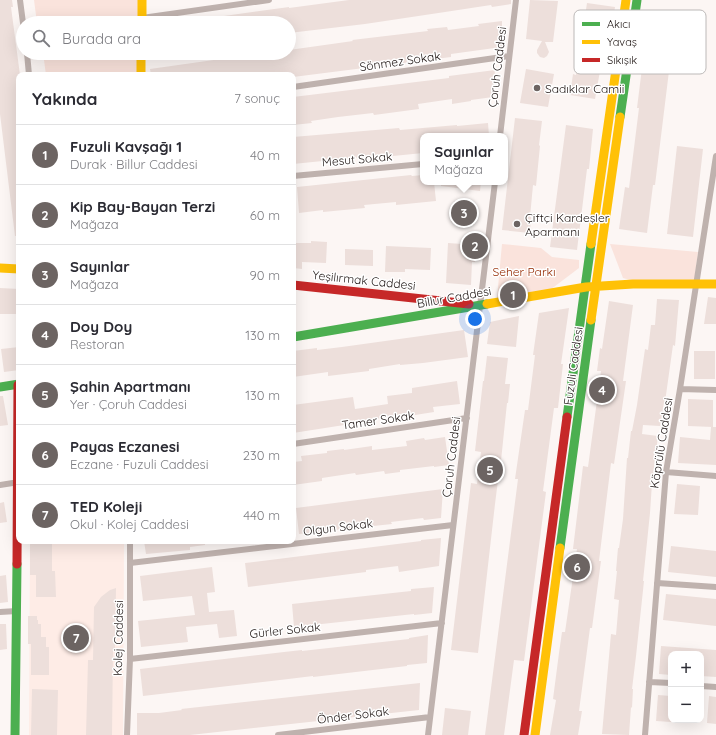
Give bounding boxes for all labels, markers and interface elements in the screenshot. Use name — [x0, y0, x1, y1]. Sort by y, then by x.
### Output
legend — [574, 10, 706, 74]
search box — [16, 16, 296, 60]
text: Akıcı — [607, 17, 630, 31]
street label: Çoruh Caddesi — [485, 26, 509, 108]
icon: search — [30, 27, 52, 49]
text: Burada ara — [62, 29, 141, 48]
text: Yavaş — [607, 35, 637, 49]
street label: Sönmez Sokak — [358, 48, 442, 74]
text: Sıkışık — [607, 53, 637, 67]
place label: Sadıklar Camii — [545, 81, 624, 96]
marker: Sadıklar Camii — [532, 83, 542, 93]
text: Yakında — [32, 88, 97, 109]
text: 7 sonuç — [234, 90, 280, 106]
popup — [420, 133, 508, 185]
text: Fuzuli Kavşağı 1 — [70, 137, 182, 156]
text: Sayınlar — [434, 142, 494, 161]
text: 1 — [42, 147, 48, 163]
text: 40 m — [250, 147, 280, 163]
street label: Mesut Sokak — [321, 148, 393, 170]
text: Durak · Billur Caddesi — [70, 156, 198, 172]
text: Mağaza — [434, 161, 483, 177]
text: Kip Bay-Bayan Terzi — [70, 197, 215, 216]
pin: 3 — [451, 198, 477, 228]
text: 2 — [41, 207, 49, 223]
text: 60 m — [250, 207, 280, 223]
place label: Çiftçi Kardeşler Aparmanı — [525, 210, 610, 239]
text: Mağaza — [70, 216, 119, 232]
marker: Çiftçi Kardeşler Aparmanı — [512, 219, 522, 229]
pin: 2 — [462, 231, 488, 261]
text: Sayınlar — [70, 257, 130, 276]
park label: Seher Parkı — [493, 264, 556, 279]
text: 3 — [42, 267, 48, 283]
text: 90 m — [250, 267, 280, 283]
street label: Yeşilırmak Caddesi — [312, 267, 416, 293]
text: Mağaza — [70, 276, 119, 292]
pin: 1 — [500, 280, 526, 310]
street label: Billur Caddesi — [416, 283, 492, 311]
your location — [465, 309, 485, 329]
text: Doy Doy — [70, 317, 132, 336]
street label: Fuzuli Caddesi — [560, 326, 586, 406]
text: 4 — [41, 327, 49, 343]
text: 130 m — [245, 327, 280, 343]
text: Restoran — [70, 336, 125, 352]
pin: 4 — [589, 375, 615, 405]
text: Şahin Apartmanı — [70, 377, 191, 396]
text: 5 — [41, 387, 49, 403]
text: 130 m — [245, 387, 280, 403]
text: Yer · Çoruh Caddesi — [70, 396, 187, 412]
street label: Köprülü Caddesi — [646, 397, 676, 489]
street label: Tamer Sokak — [341, 407, 415, 433]
street label: Çoruh Caddesi — [439, 416, 463, 498]
text: Payas Eczanesi — [70, 437, 180, 456]
text: 6 — [41, 447, 49, 463]
text: 230 m — [243, 447, 280, 463]
pin: 5 — [477, 455, 503, 485]
text: Eczane · Fuzuli Caddesi — [70, 456, 209, 472]
text: TED Koleji — [70, 497, 142, 516]
text: 7 — [41, 507, 49, 523]
text: 440 m — [243, 507, 280, 523]
street label: Olgun Sokak — [302, 515, 374, 539]
text: Okul · Kolej Caddesi — [70, 516, 189, 532]
pin: 6 — [564, 552, 590, 582]
street label: Kolej Caddesi — [110, 600, 126, 676]
street label: Gürler Sokak — [249, 619, 321, 641]
pin: 7 — [63, 623, 89, 653]
map controls — [668, 651, 704, 723]
button: + — [668, 651, 704, 687]
button: − — [668, 687, 704, 723]
street label: Önder Sokak — [316, 703, 390, 727]

